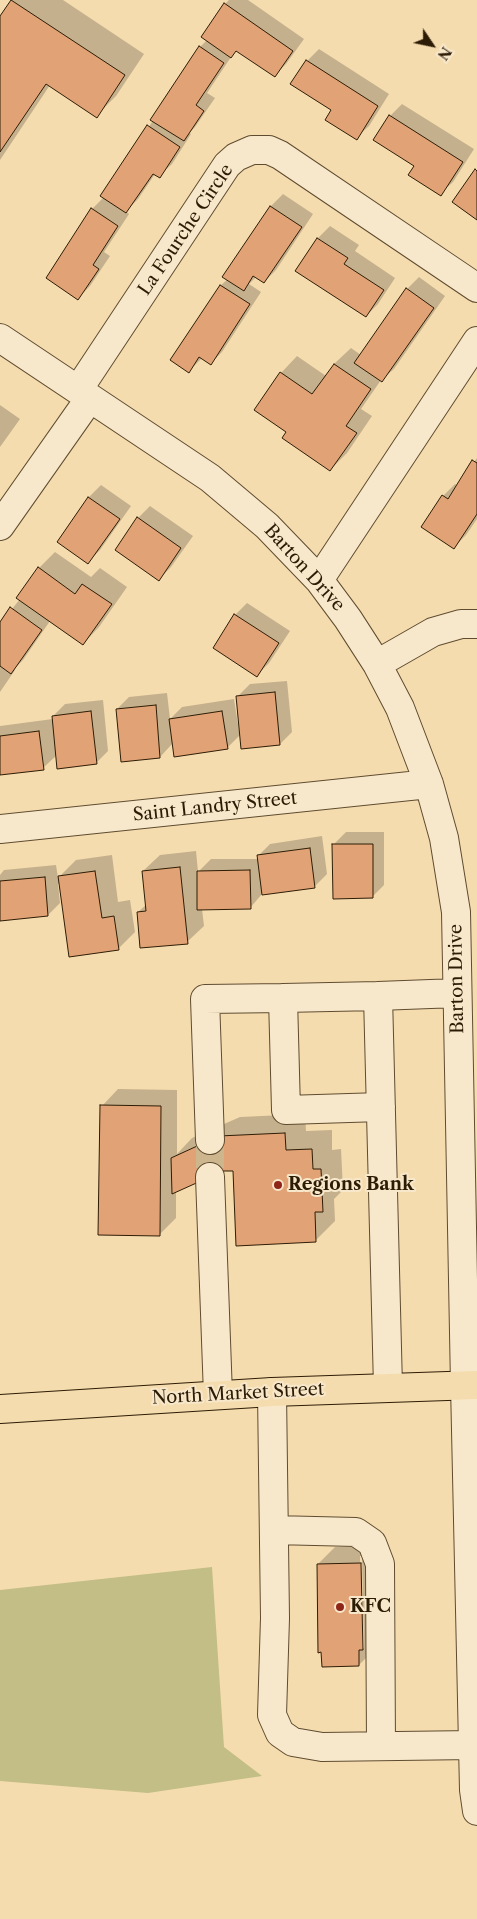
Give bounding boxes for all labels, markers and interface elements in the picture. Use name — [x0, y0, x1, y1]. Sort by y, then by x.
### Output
north arrow — [407, 20, 457, 70]
text: N — [434, 43, 455, 63]
street label: La Fourche Circle — [134, 160, 238, 300]
street label: Barton Drive — [259, 520, 349, 616]
street label: Saint Landry Street — [132, 788, 298, 826]
street label: Barton Drive — [445, 924, 469, 1034]
place label: Regions Bank — [288, 1174, 414, 1196]
marker: Regions Bank — [272, 1179, 284, 1191]
street label: North Market Street — [151, 1379, 325, 1409]
place label: KFC — [350, 1596, 391, 1618]
marker: KFC — [334, 1601, 346, 1613]

